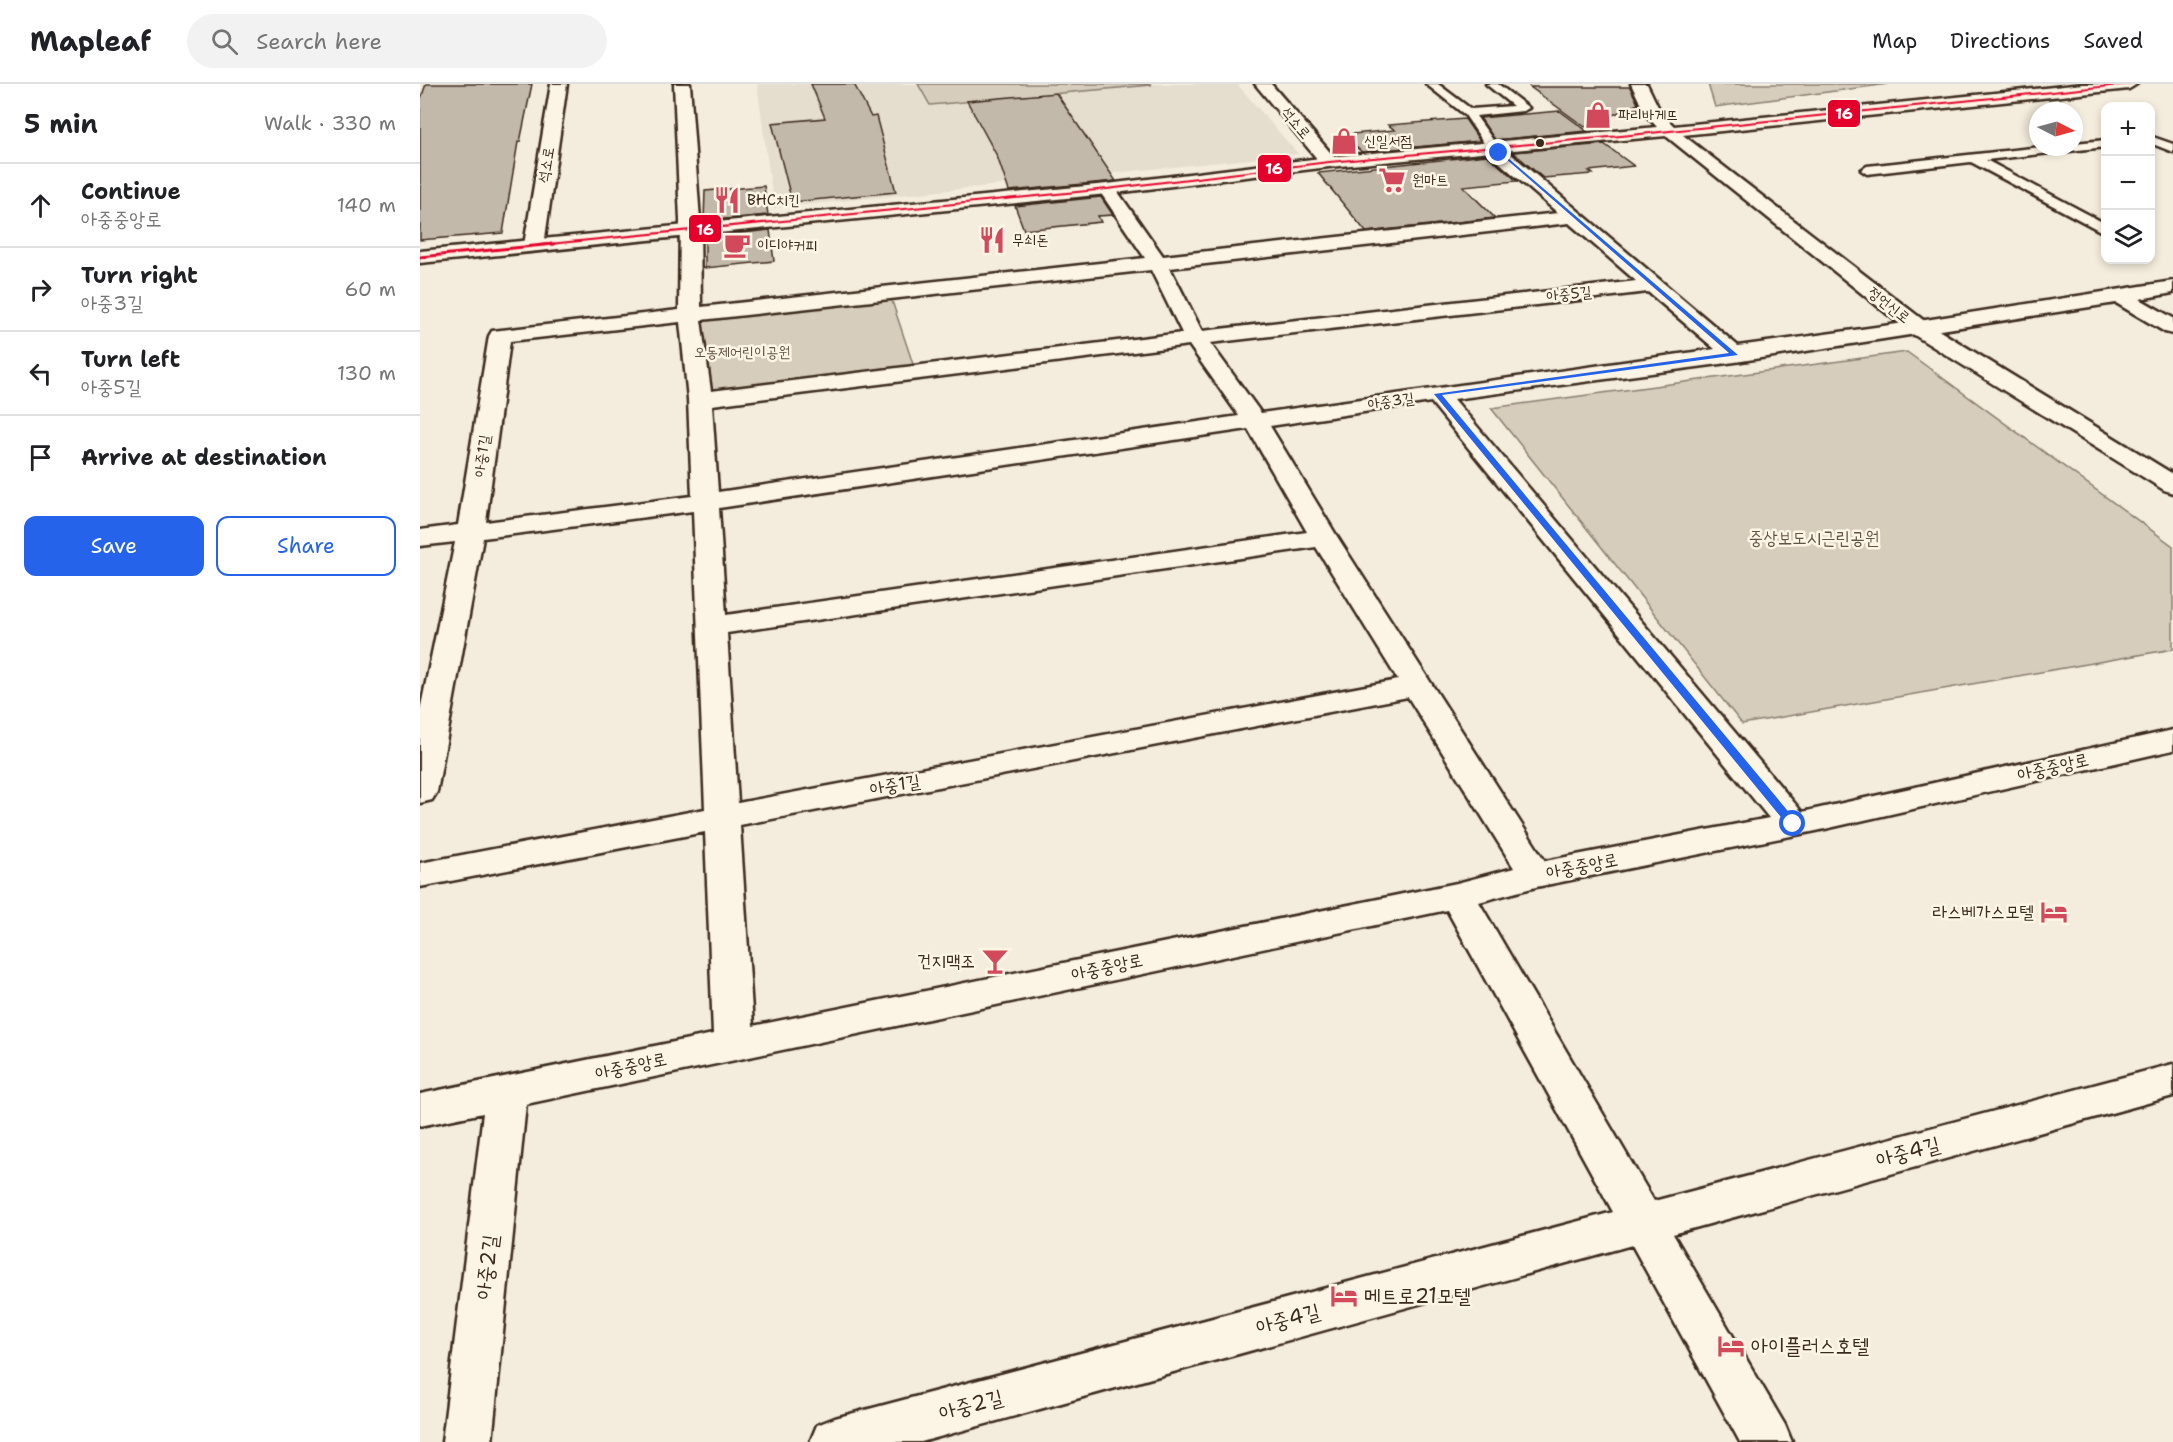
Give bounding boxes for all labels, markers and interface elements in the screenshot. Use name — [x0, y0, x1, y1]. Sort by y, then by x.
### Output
search box — [187, 14, 607, 68]
text: Mapleaf — [30, 22, 151, 60]
icon: search — [208, 25, 241, 58]
text: Search here — [256, 27, 382, 56]
text: Map — [1872, 27, 1917, 55]
text: Directions — [1950, 27, 2050, 55]
text: Saved — [2083, 27, 2143, 55]
line badge: 16 — [1827, 99, 1861, 128]
shop icon: 파리바게뜨 — [1583, 100, 1613, 130]
north arrow — [2029, 102, 2083, 156]
map controls — [2101, 102, 2155, 264]
button: + — [2101, 102, 2155, 156]
street label: 석소로 — [1277, 103, 1315, 143]
text: 16 — [1835, 103, 1853, 124]
place label: 파리바게뜨 — [1618, 105, 1678, 125]
text: 5 min — [24, 106, 98, 141]
text: Walk · 330 m — [264, 110, 396, 136]
shop icon: 신일서점 — [1329, 126, 1359, 156]
place label: 신일서점 — [1364, 131, 1412, 151]
unlabelled marker — [1534, 137, 1546, 149]
route end — [1485, 139, 1511, 165]
street label: 석소로 — [533, 146, 559, 184]
line badge: 16 — [1257, 154, 1292, 183]
button: − — [2101, 156, 2155, 210]
text: 16 — [1265, 158, 1283, 179]
supermarket icon: 원마트 — [1377, 165, 1407, 195]
place label: 원마트 — [1412, 170, 1448, 190]
text: Continue — [81, 177, 181, 206]
restaurant icon: BHC치킨 — [712, 185, 742, 215]
icon: ahead — [24, 189, 57, 222]
place label: BHC치킨 — [747, 190, 800, 210]
text: 140 m — [337, 192, 396, 218]
text: 아중중앙로 — [81, 206, 161, 232]
button: layers — [2101, 210, 2155, 264]
line badge: 16 — [688, 214, 722, 243]
text: 16 — [696, 219, 714, 240]
restaurant icon: 무쇠돈 — [977, 225, 1007, 255]
cafe icon: 이디야커피 — [722, 230, 752, 260]
place label: 무쇠돈 — [1012, 230, 1048, 250]
place label: 이디야커피 — [757, 235, 817, 255]
text: Turn right — [81, 261, 198, 290]
icon: right — [24, 273, 57, 306]
text: 60 m — [344, 276, 396, 302]
street label: 아중5길 — [1545, 282, 1593, 306]
street label: 정언신로 — [1864, 282, 1914, 328]
text: 아중3길 — [81, 290, 143, 316]
park label: 오동제어린이공원 — [694, 342, 790, 362]
text: Turn left — [81, 345, 180, 374]
icon: left — [24, 357, 57, 390]
text: 130 m — [337, 360, 396, 386]
text: 아중5길 — [81, 374, 142, 400]
street label: 아중3길 — [1366, 388, 1416, 414]
street label: 아중1길 — [469, 434, 495, 478]
icon: arrive — [24, 441, 57, 474]
text: Arrive at destination — [81, 443, 327, 472]
button: Save — [24, 516, 204, 576]
button: Share — [216, 516, 396, 576]
park label: 중상보도시근린공원 — [1749, 526, 1879, 550]
street label: 아중중앙로 — [2015, 747, 2091, 787]
street label: 아중1길 — [868, 769, 923, 801]
route start — [1779, 810, 1805, 836]
street label: 아중중앙로 — [1544, 847, 1620, 885]
hotel icon: 라스베가스모텔 — [2039, 897, 2069, 927]
place label: 라스베가스모텔 — [1933, 900, 2034, 924]
bar icon: 건지맥조 — [980, 946, 1010, 976]
street label: 아중중앙로 — [1069, 948, 1145, 986]
place label: 건지맥조 — [917, 949, 975, 973]
street label: 아중중앙로 — [593, 1047, 669, 1085]
street label: 아중4길 — [1873, 1130, 1943, 1174]
street label: 아중2길 — [469, 1233, 505, 1301]
hotel icon: 메트로21모텔 — [1329, 1281, 1359, 1311]
place label: 메트로21모텔 — [1364, 1282, 1471, 1310]
street label: 아중4길 — [1253, 1297, 1323, 1341]
hotel icon: 아이플러스호텔 — [1716, 1331, 1746, 1361]
place label: 아이플러스호텔 — [1751, 1332, 1869, 1360]
street label: 아중2길 — [936, 1383, 1006, 1427]

